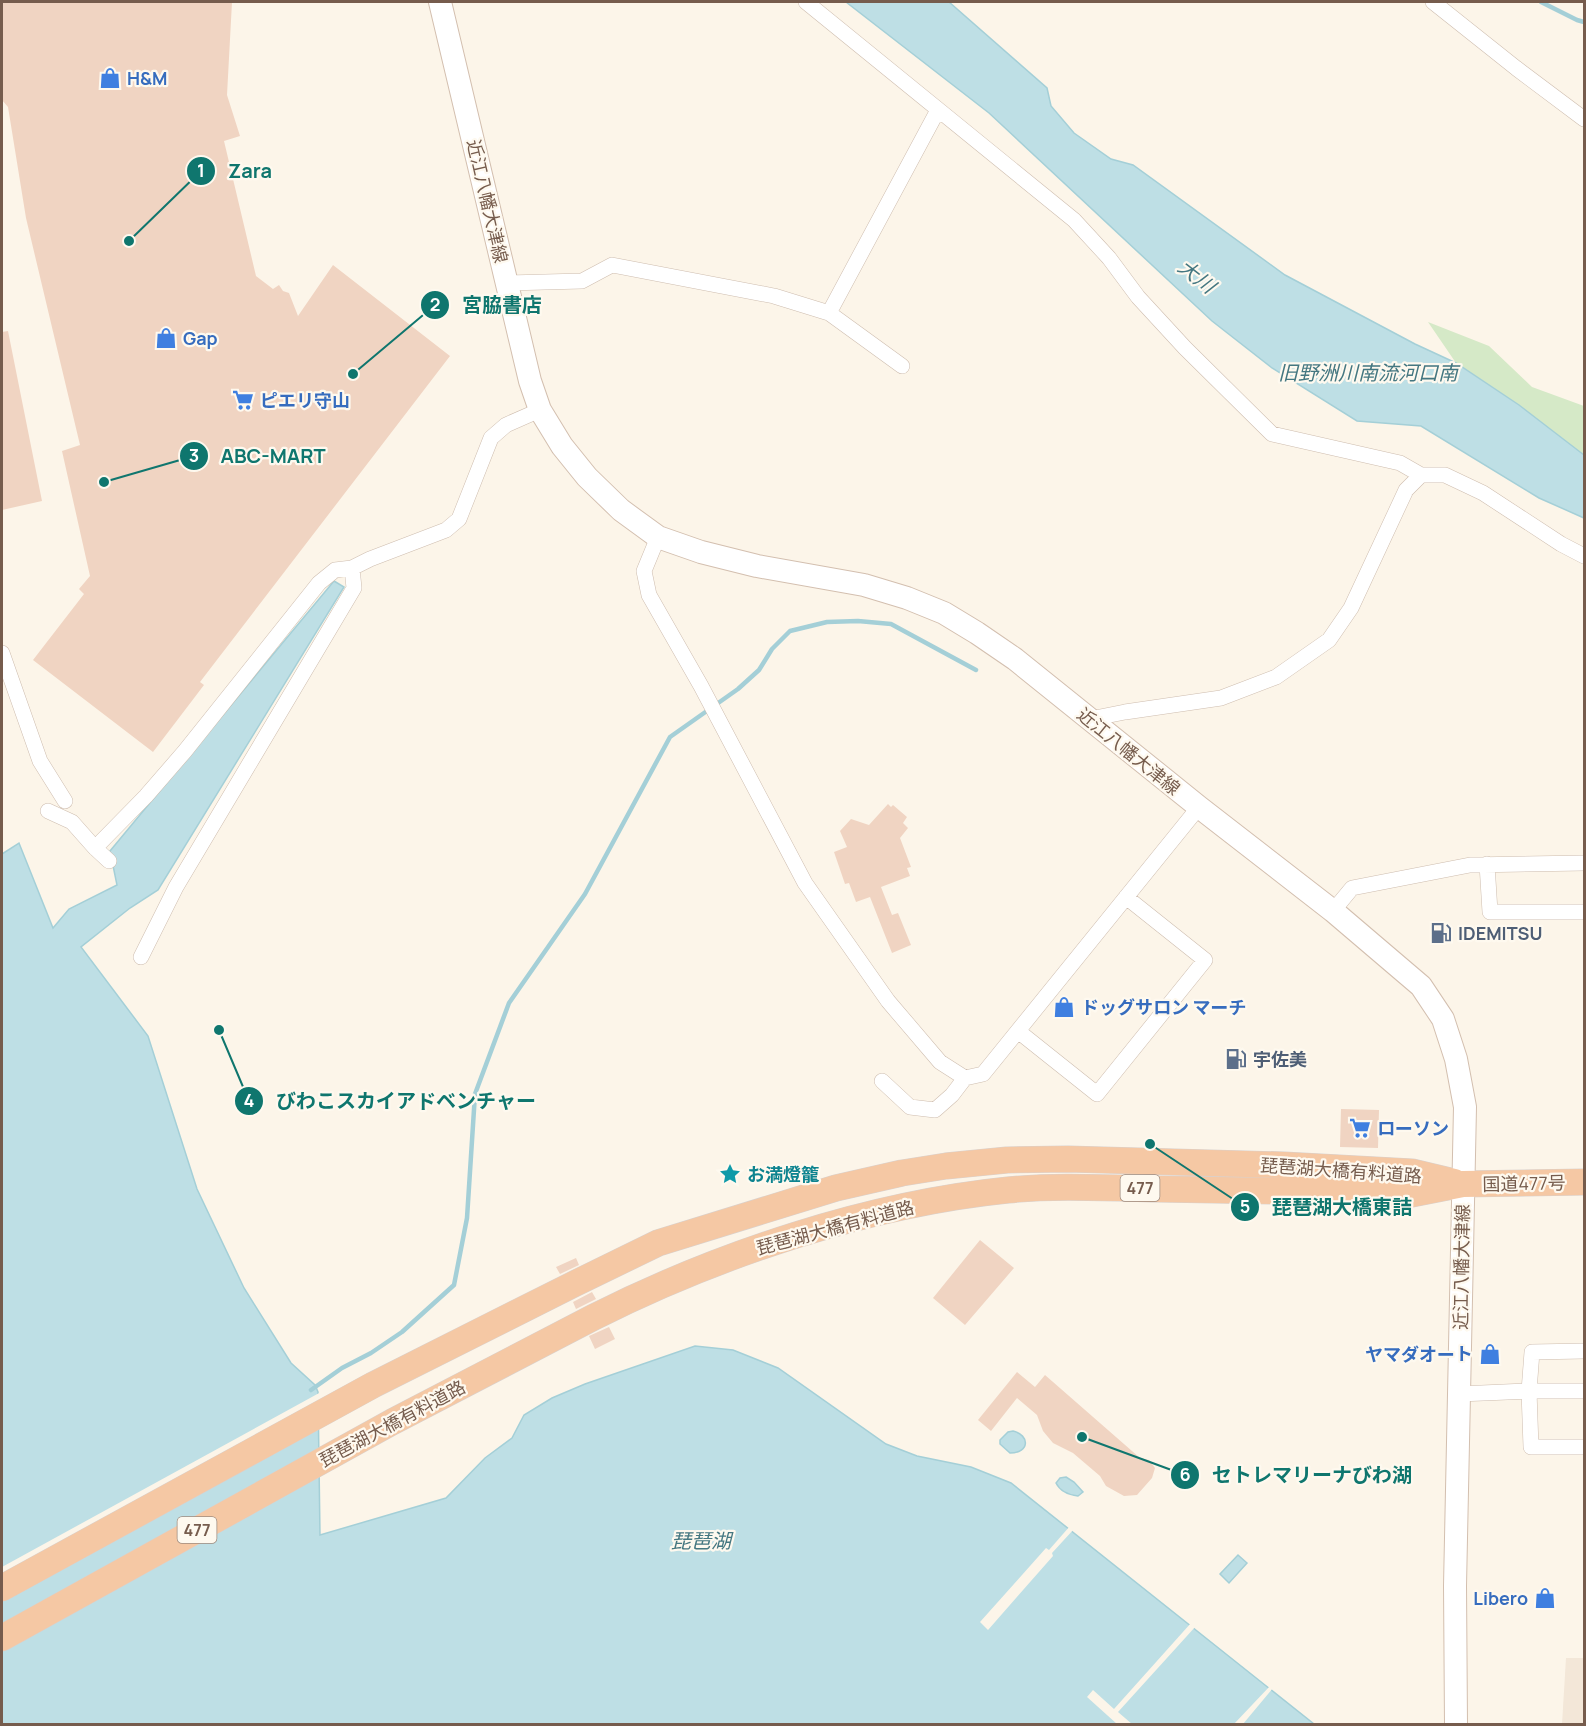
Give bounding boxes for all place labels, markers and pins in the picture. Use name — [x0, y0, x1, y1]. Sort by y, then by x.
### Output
shop icon: H&M — [98, 66, 122, 90]
place label: H&M — [127, 66, 167, 90]
callout: Zara — [186, 152, 284, 190]
callout: 宮脇書店 — [420, 286, 554, 324]
shop icon: Gap — [154, 326, 178, 350]
place label: Gap — [183, 326, 218, 350]
supermarket icon: ピエリ守山 — [231, 388, 255, 412]
place label: ピエリ守山 — [260, 388, 350, 412]
callout: ABC-MART — [179, 437, 338, 475]
fuel station icon: IDEMITSU — [1429, 921, 1453, 945]
place label: IDEMITSU — [1458, 921, 1542, 945]
shop icon: ドッグサロン マーチ — [1052, 995, 1076, 1019]
place label: ドッグサロン マーチ — [1081, 995, 1247, 1019]
fuel station icon: 宇佐美 — [1224, 1047, 1248, 1071]
place label: 宇佐美 — [1253, 1047, 1307, 1071]
callout: びわこスカイアドベンチャー — [234, 1082, 548, 1120]
supermarket icon: ローソン — [1348, 1116, 1372, 1140]
place label: ローソン — [1377, 1116, 1449, 1140]
place icon: お満燈籠 — [718, 1162, 742, 1186]
place label: お満燈籠 — [747, 1162, 819, 1186]
callout: 琵琶湖大橋東詰 — [1230, 1188, 1424, 1226]
place label: ヤマダオート — [1365, 1342, 1473, 1366]
shop icon: ヤマダオート — [1478, 1342, 1502, 1366]
callout: セトレマリーナびわ湖 — [1170, 1456, 1424, 1494]
place label: Libero — [1473, 1586, 1528, 1610]
shop icon: Libero — [1533, 1586, 1557, 1610]

